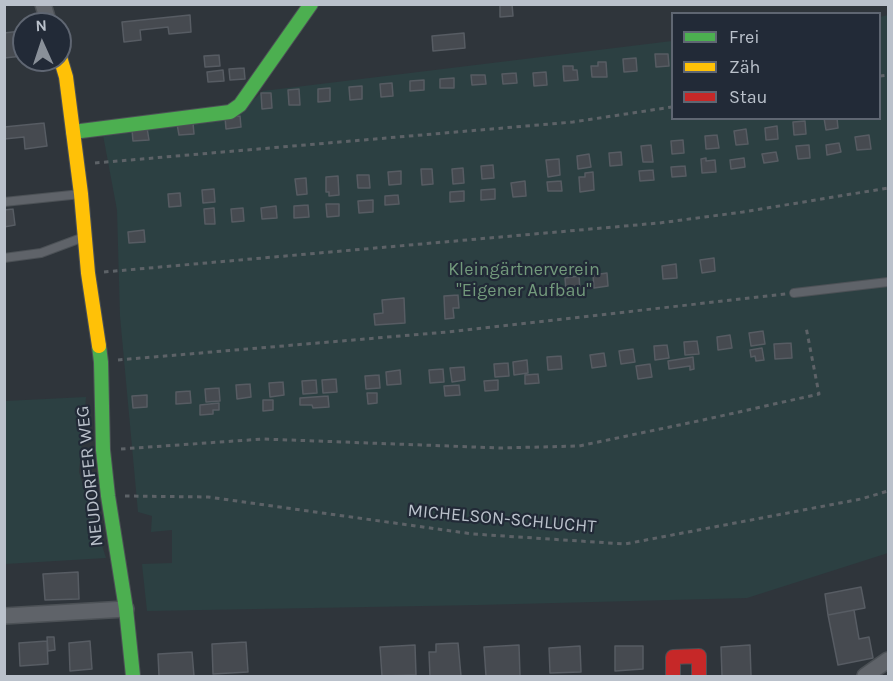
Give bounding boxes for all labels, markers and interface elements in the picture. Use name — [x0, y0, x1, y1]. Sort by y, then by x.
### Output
north arrow — [12, 12, 72, 72]
legend — [671, 12, 881, 120]
text: N — [35, 16, 47, 35]
text: Frei — [729, 26, 760, 48]
text: Zäh — [729, 56, 760, 78]
text: Stau — [729, 86, 767, 108]
park label: Kleingärtnerverein "Eigener Aufbau" — [448, 259, 600, 302]
street label: NEUDORFER WEG — [72, 405, 108, 547]
street label: MICHELSON-SCHLUCHT — [407, 500, 597, 538]

